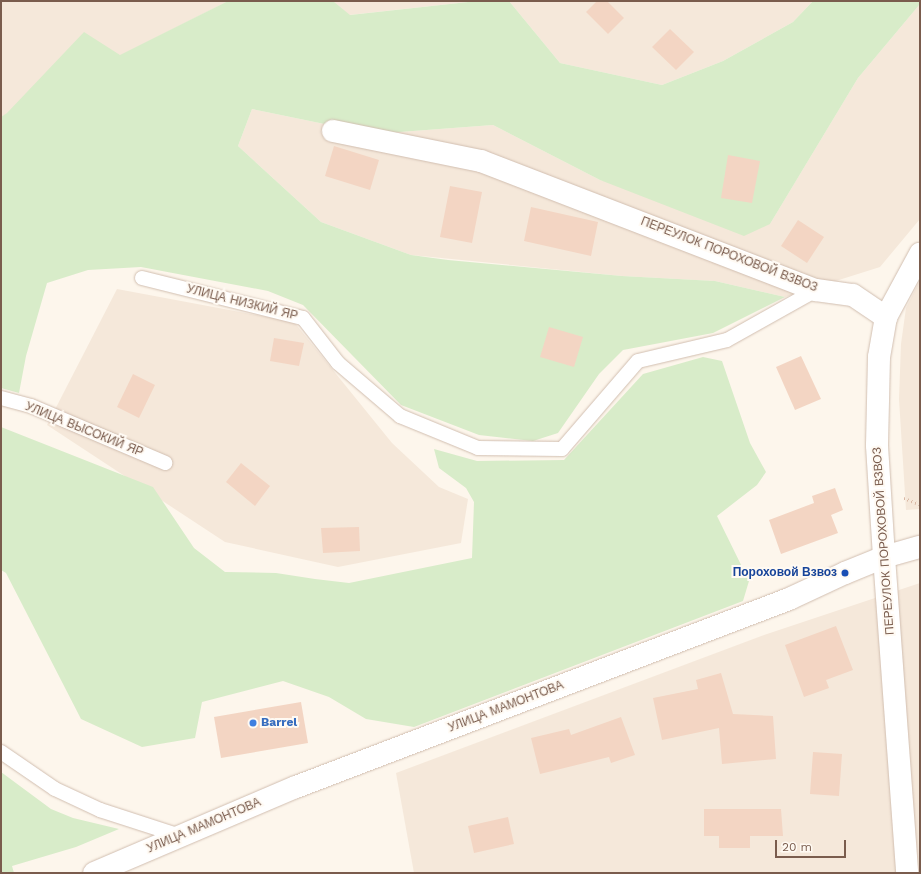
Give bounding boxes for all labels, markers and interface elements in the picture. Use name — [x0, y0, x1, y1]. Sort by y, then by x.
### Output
street label: ПЕРЕУЛОК ПОРОХОВОЙ ВЗВОЗ — [639, 215, 819, 295]
street label: УЛИЦА НИЗКИЙ ЯР — [185, 282, 299, 324]
street label: УЛИЦА ВЫСОКИЙ ЯР — [23, 400, 145, 460]
street label: ПЕРЕУЛОК ПОРОХОВОЙ ВЗВОЗ — [870, 447, 898, 635]
place label: Пороховой Взвоз — [733, 566, 837, 580]
marker: Пороховой Взвоз — [840, 568, 850, 578]
street label: УЛИЦА МАМОНТОВА — [446, 678, 566, 736]
place label: Barrel — [261, 716, 297, 730]
marker: Barrel — [248, 718, 258, 728]
street label: УЛИЦА МАМОНТОВА — [145, 795, 263, 857]
scale bar — [777, 832, 848, 858]
text: 20 m — [782, 840, 812, 854]

